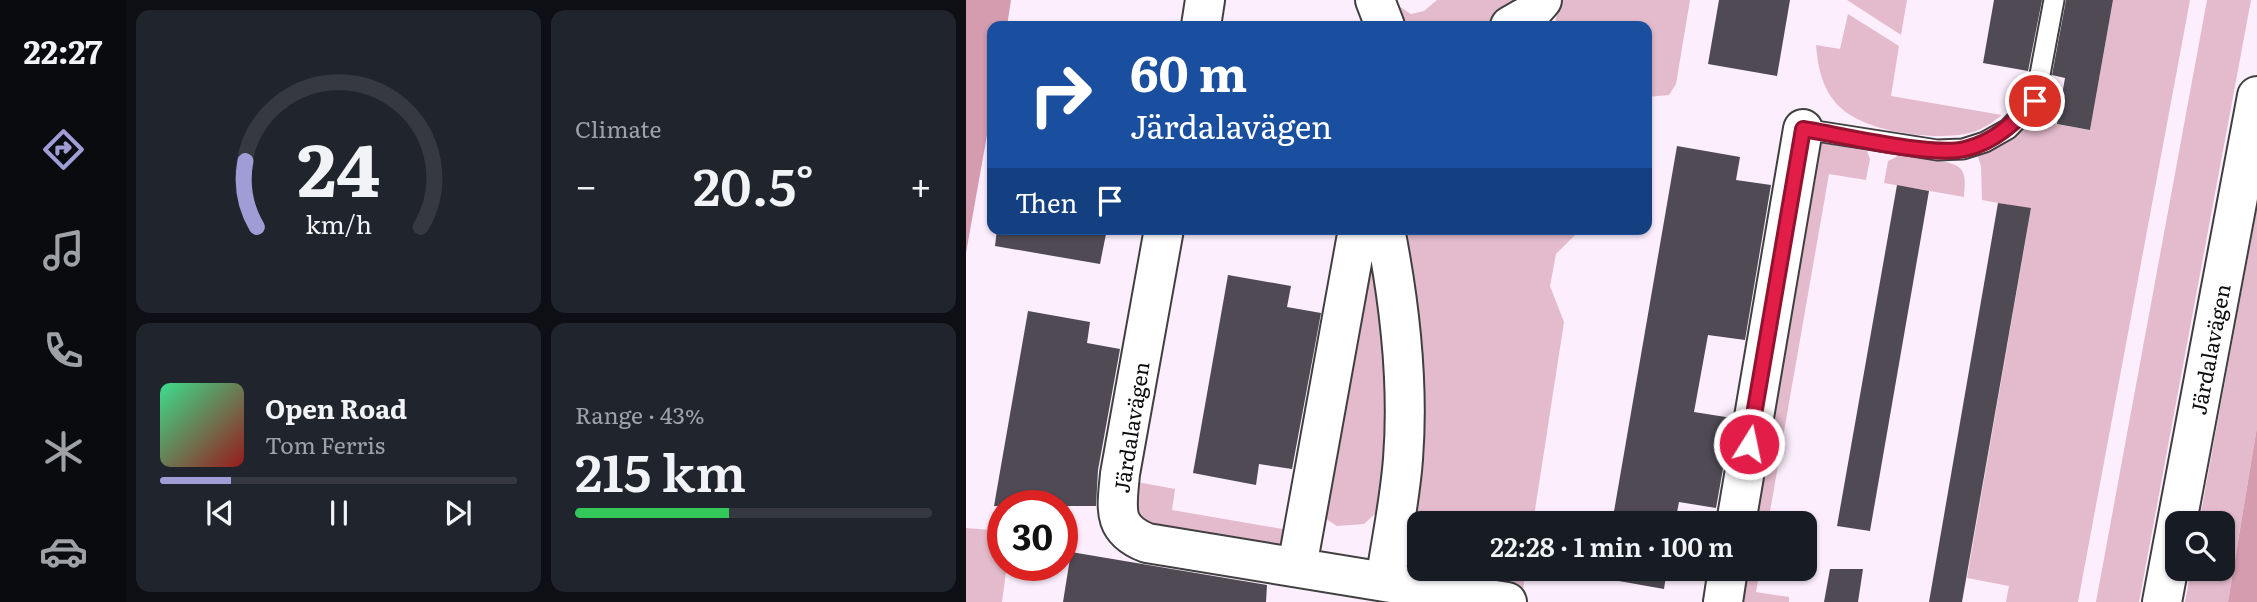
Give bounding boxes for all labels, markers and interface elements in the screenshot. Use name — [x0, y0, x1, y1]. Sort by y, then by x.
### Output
text: 22:27 — [24, 26, 102, 74]
text: 60 m — [1130, 34, 1247, 107]
icon: right — [1015, 49, 1106, 140]
pin — [2005, 71, 2065, 131]
icon: arrive — [2016, 82, 2054, 120]
text: Järdalavägen — [1130, 101, 1332, 149]
text: Climate — [575, 111, 661, 145]
text: 24 — [297, 112, 380, 220]
icon: directions — [39, 125, 88, 174]
text: 20.5° — [693, 145, 814, 222]
text: − — [575, 155, 597, 212]
text: + — [910, 155, 932, 212]
text: Then — [1015, 182, 1077, 221]
icon: arrive — [1091, 182, 1129, 220]
text: km/h — [305, 205, 372, 242]
icon: music — [39, 226, 88, 275]
street label: Järdalavägen — [2181, 281, 2237, 417]
icon: phone — [39, 326, 88, 375]
street label: Järdalavägen — [1104, 359, 1156, 495]
text: Open Road — [265, 388, 407, 427]
text: Range · 43% — [575, 397, 705, 431]
position arrow — [1712, 407, 1786, 481]
icon: climate — [39, 427, 88, 476]
text: Tom Ferris — [265, 427, 385, 461]
text: 215 km — [575, 431, 746, 508]
speed limit sign: 30 — [987, 490, 1078, 581]
icon: previous — [201, 494, 239, 532]
icon: pause — [320, 494, 358, 532]
icon: next — [439, 494, 477, 532]
map controls — [2165, 511, 2235, 581]
button: search — [2165, 511, 2235, 581]
text: 22:28 · 1 min · 100 m — [1490, 526, 1734, 565]
icon: car — [39, 527, 88, 576]

